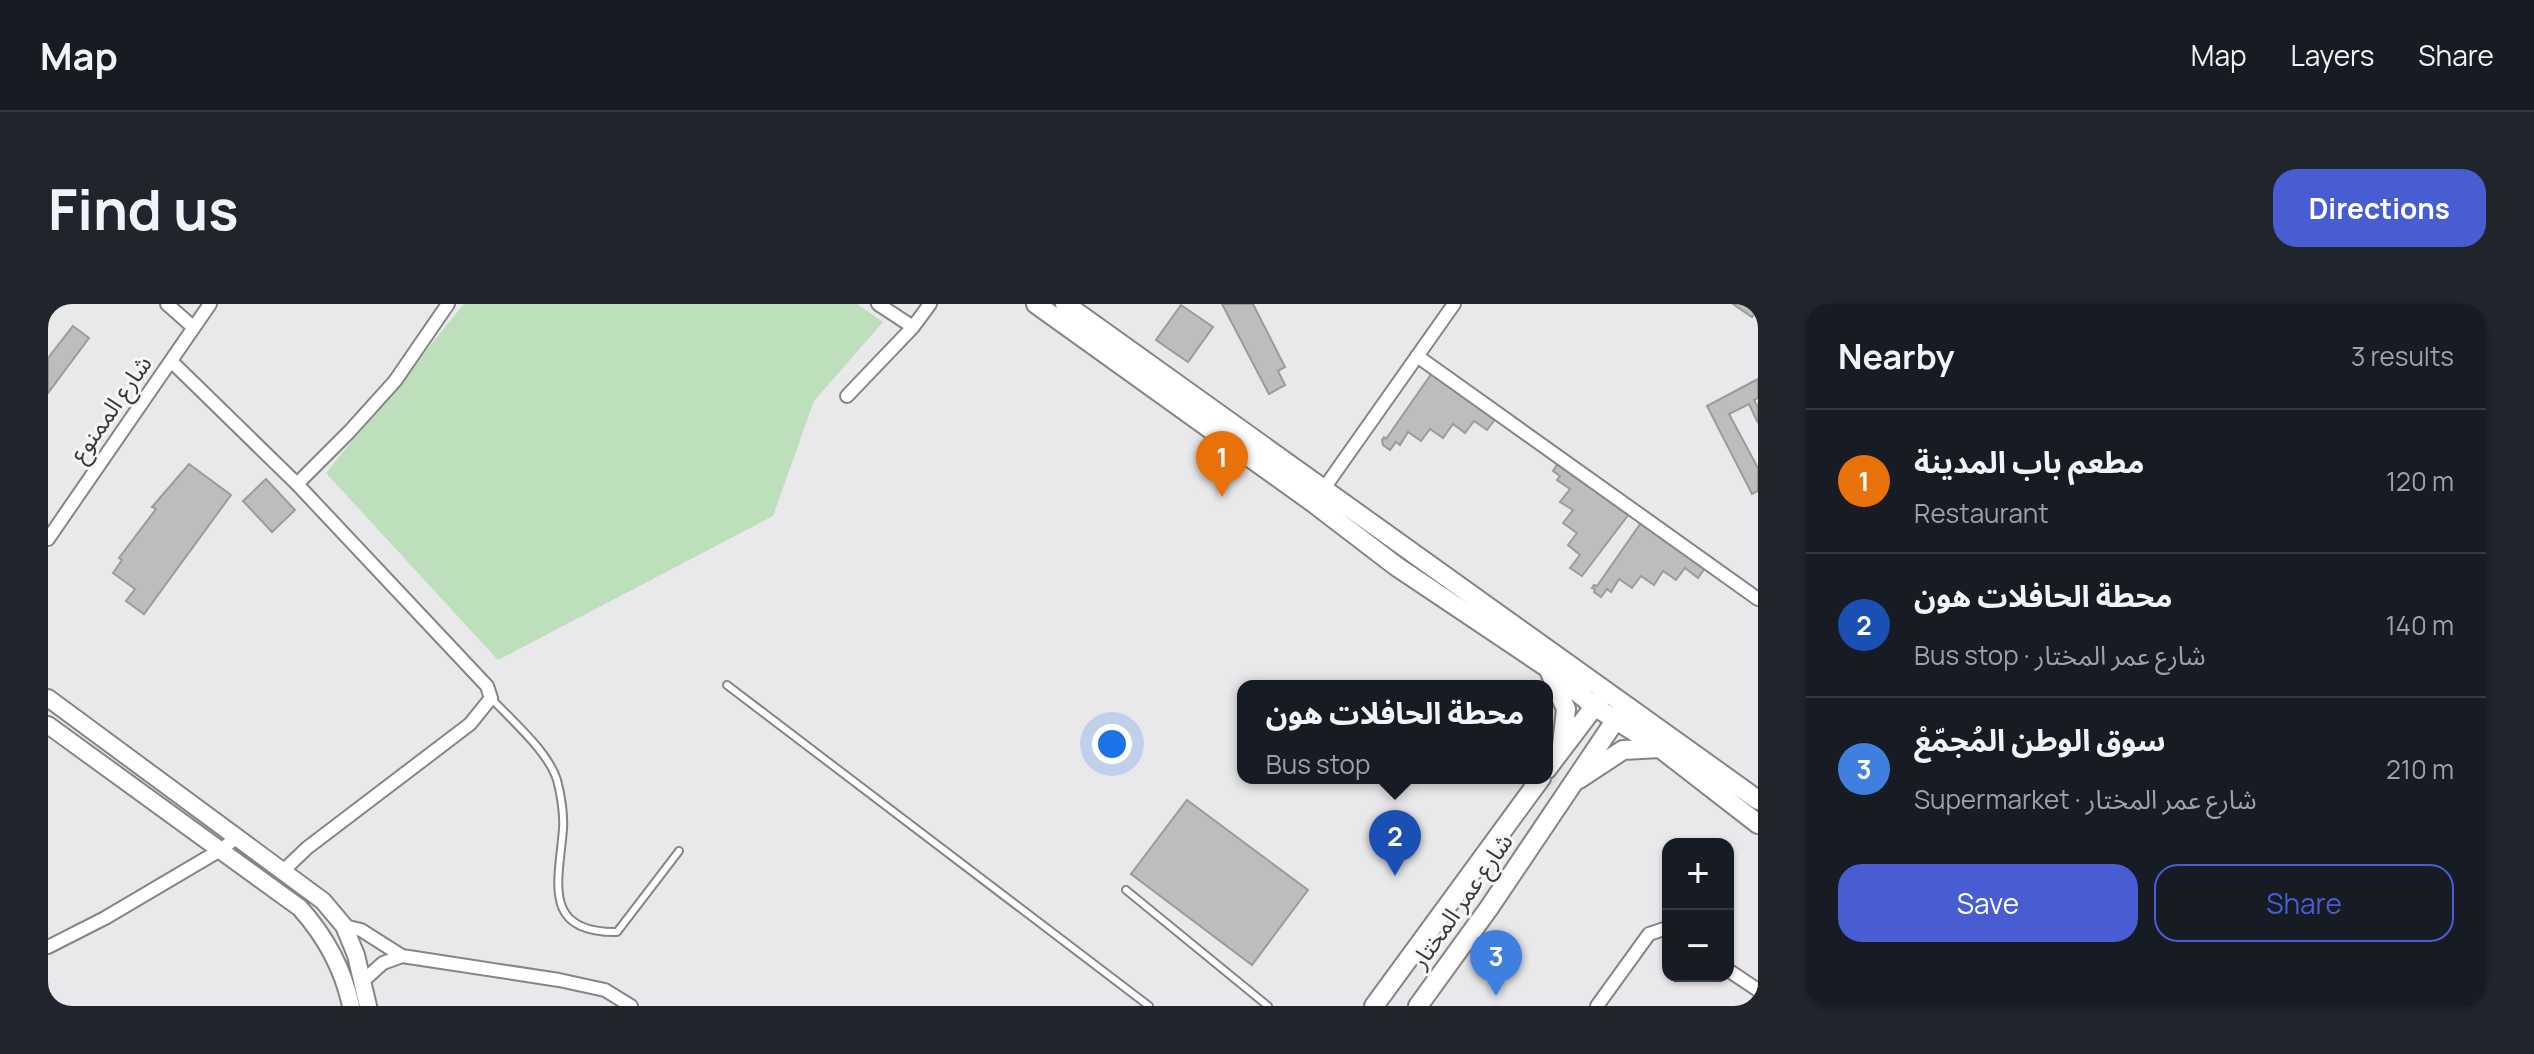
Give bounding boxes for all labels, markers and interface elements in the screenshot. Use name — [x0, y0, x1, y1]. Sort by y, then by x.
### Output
text: Map — [40, 29, 118, 81]
text: Map — [2191, 36, 2247, 74]
text: Layers — [2291, 36, 2374, 74]
text: Share — [2418, 36, 2494, 74]
button: Directions — [2273, 169, 2486, 247]
text: Find us — [48, 170, 239, 247]
text: Nearby — [1838, 333, 1954, 379]
text: 3 results — [2351, 338, 2454, 374]
street label: شارع الممنوع — [61, 348, 160, 469]
pin: 1 — [1196, 431, 1248, 497]
text: مطعم باب المدينة — [1914, 441, 2144, 482]
text: 1 — [1858, 463, 1870, 499]
text: 120 m — [2386, 463, 2454, 499]
text: Restaurant — [1914, 495, 2049, 531]
text: محطة الحافلات هون — [1914, 575, 2172, 616]
text: 2 — [1856, 607, 1872, 643]
text: 140 m — [2385, 607, 2454, 643]
text: Bus stop · شارع عمر المختار — [1914, 637, 2206, 673]
popup — [1237, 680, 1553, 784]
text: محطة الحافلات هون — [1266, 692, 1524, 733]
text: سوق الوطن المُجمّعْ — [1914, 719, 2166, 760]
your location — [1092, 724, 1132, 764]
text: Bus stop — [1266, 746, 1370, 782]
text: 3 — [1856, 751, 1872, 787]
text: 210 m — [2386, 751, 2454, 787]
text: Supermarket · شارع عمر المختار — [1914, 781, 2257, 817]
pin: 2 — [1369, 810, 1421, 876]
street label: شارع عمر المختار — [1401, 826, 1521, 976]
map controls — [1662, 838, 1734, 982]
button: + — [1662, 838, 1734, 910]
button: Save — [1838, 864, 2138, 942]
button: Share — [2154, 864, 2454, 942]
button: − — [1662, 910, 1734, 982]
pin: 3 — [1470, 930, 1522, 996]

